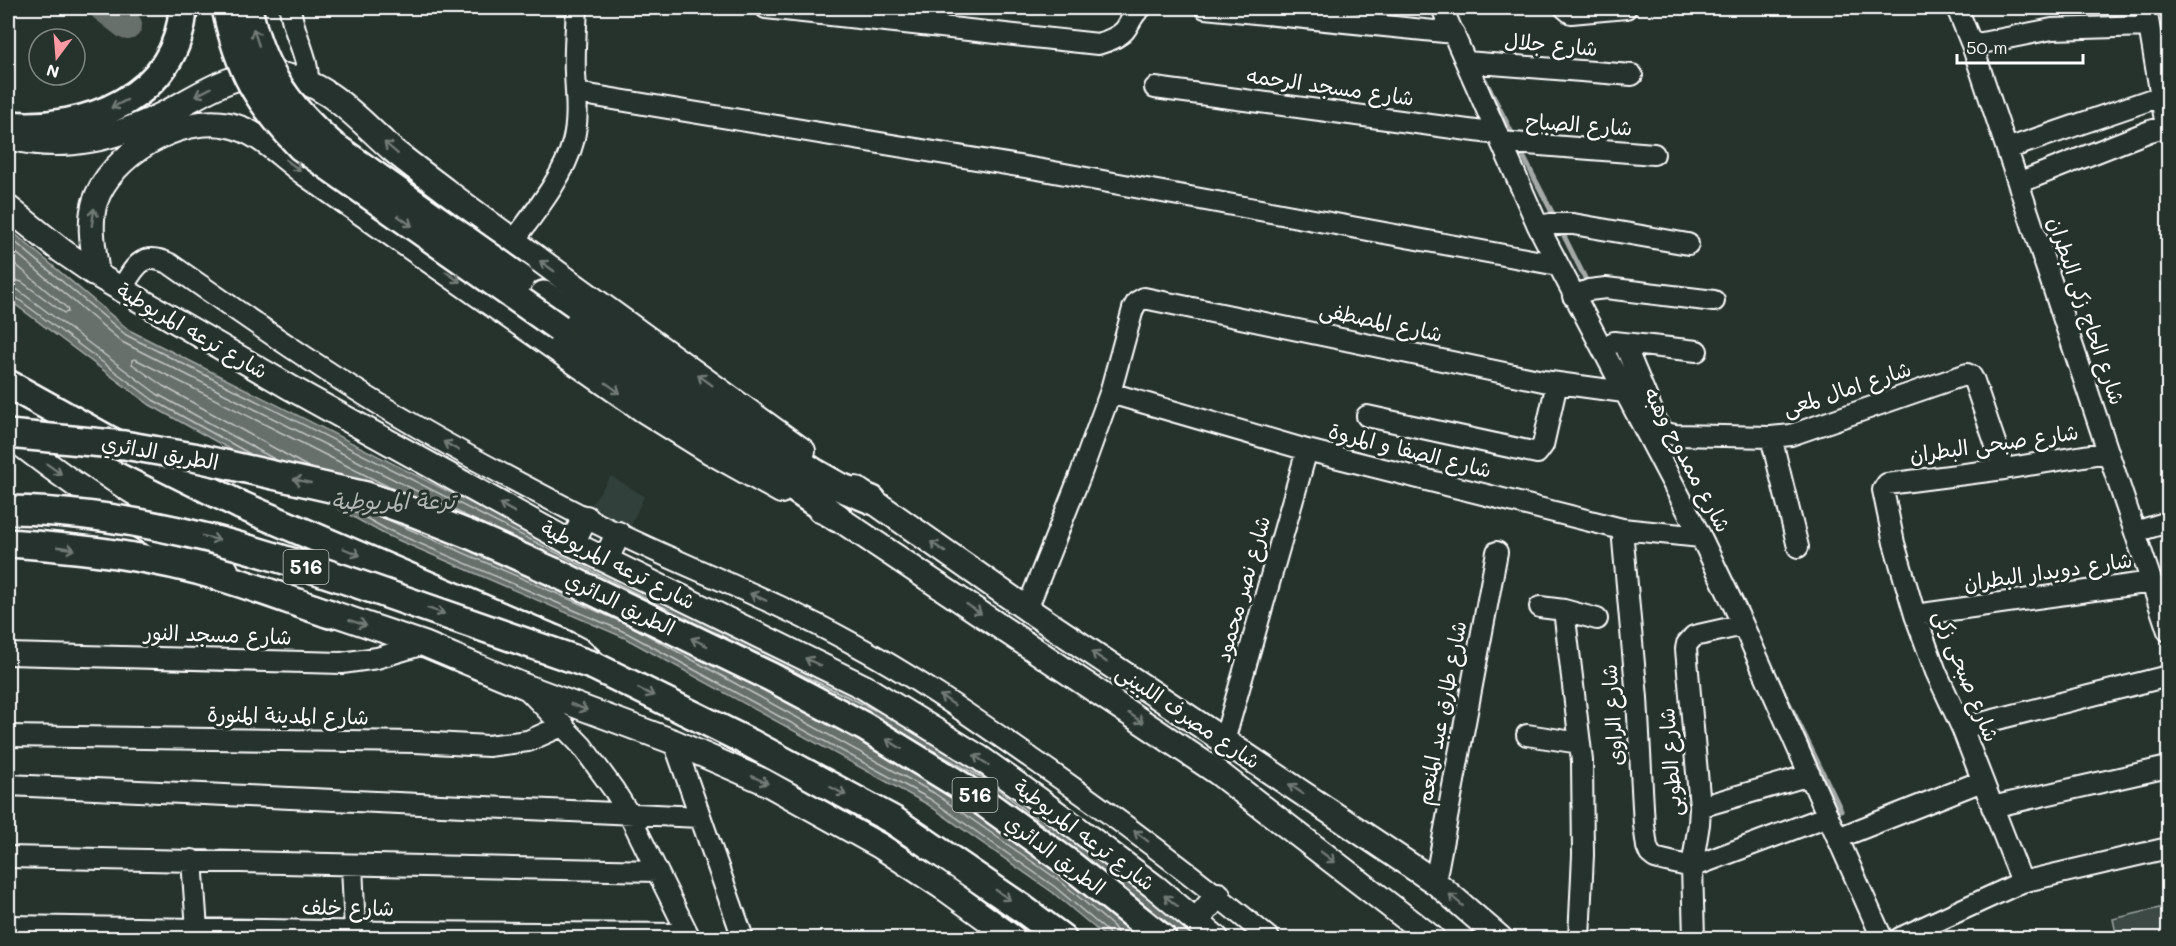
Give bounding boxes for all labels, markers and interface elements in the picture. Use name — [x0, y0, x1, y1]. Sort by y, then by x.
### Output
street label: شارع جلال — [1503, 26, 1599, 64]
north arrow — [27, 27, 87, 87]
scale bar — [1957, 27, 2083, 65]
one-way arrow — [249, 28, 260, 47]
text: 50 m — [1966, 35, 2008, 59]
text: N — [44, 60, 61, 84]
street label: شارع مسجد الرحمه — [1244, 60, 1416, 114]
one-way arrow — [195, 87, 213, 98]
one-way arrow — [111, 99, 129, 110]
street label: شارع الصباح — [1525, 106, 1633, 144]
one-way arrow — [384, 141, 399, 155]
one-way arrow — [285, 159, 301, 171]
one-way arrow — [87, 208, 98, 227]
street label: شارع الحاج زكى البطران — [2040, 213, 2132, 409]
one-way arrow — [396, 215, 413, 227]
one-way arrow — [539, 260, 555, 272]
one-way arrow — [444, 271, 460, 283]
street label: شارع ترعه المريوطية — [111, 276, 273, 386]
street label: شارع المصطفى — [1317, 294, 1445, 350]
street label: شارع امال لمعى — [1779, 354, 1915, 424]
one-way arrow — [697, 374, 713, 386]
one-way arrow — [604, 382, 620, 394]
street label: شارع ممدوح وهبه — [1636, 382, 1738, 538]
street label: شارع الصفا و المروة — [1325, 416, 1495, 486]
street label: شارع صبحى البطران — [1908, 417, 2080, 471]
street label: الطريق الدائري — [99, 428, 221, 478]
one-way arrow — [443, 440, 460, 452]
one-way arrow — [46, 463, 62, 475]
one-way arrow — [293, 474, 312, 486]
water label: ترعة المريوطية — [331, 486, 458, 516]
one-way arrow — [499, 502, 517, 513]
street label: شارع نصر محمود — [1208, 512, 1278, 666]
street label: شارع ترعه المريوطية — [536, 513, 700, 617]
one-way arrow — [201, 532, 220, 544]
one-way arrow — [931, 541, 947, 553]
one-way arrow — [55, 542, 75, 553]
street label: شارع دويدار البطران — [1962, 545, 2134, 599]
one-way arrow — [342, 547, 361, 558]
road number: 516 — [284, 550, 328, 584]
street label: الطريق الدائري — [560, 565, 680, 643]
one-way arrow — [749, 591, 767, 602]
one-way arrow — [965, 603, 982, 615]
street label: شارع صبحى زكى — [1926, 605, 2006, 747]
one-way arrow — [426, 607, 445, 618]
street label: شارع مسجد النور — [142, 617, 292, 653]
one-way arrow — [348, 618, 367, 629]
street label: شارع طارق عبد المنعم — [1409, 618, 1476, 808]
one-way arrow — [691, 636, 709, 648]
one-way arrow — [1091, 651, 1108, 663]
one-way arrow — [804, 655, 822, 667]
street label: شارع مصرف اللبينى — [1110, 658, 1266, 776]
street label: شارع الراوى — [1594, 663, 1632, 767]
one-way arrow — [637, 687, 655, 698]
one-way arrow — [940, 694, 956, 706]
street label: شارع المدينة المنورة — [207, 700, 369, 732]
one-way arrow — [569, 702, 588, 713]
street label: شارع الطوبى — [1652, 707, 1690, 817]
one-way arrow — [1127, 712, 1144, 724]
one-way arrow — [886, 738, 903, 750]
one-way arrow — [973, 753, 990, 766]
street label: شارع ترعه المريوطية — [1007, 772, 1161, 898]
one-way arrow — [750, 775, 769, 786]
road number: 516 — [952, 778, 998, 812]
one-way arrow — [1288, 783, 1305, 795]
one-way arrow — [829, 785, 846, 797]
street label: الطريق الدائري — [999, 807, 1111, 903]
one-way arrow — [1134, 830, 1150, 842]
one-way arrow — [1320, 850, 1336, 863]
one-way arrow — [994, 889, 1011, 901]
street label: شارع خلف — [302, 892, 394, 924]
one-way arrow — [1449, 893, 1464, 907]
one-way arrow — [1164, 895, 1180, 908]

